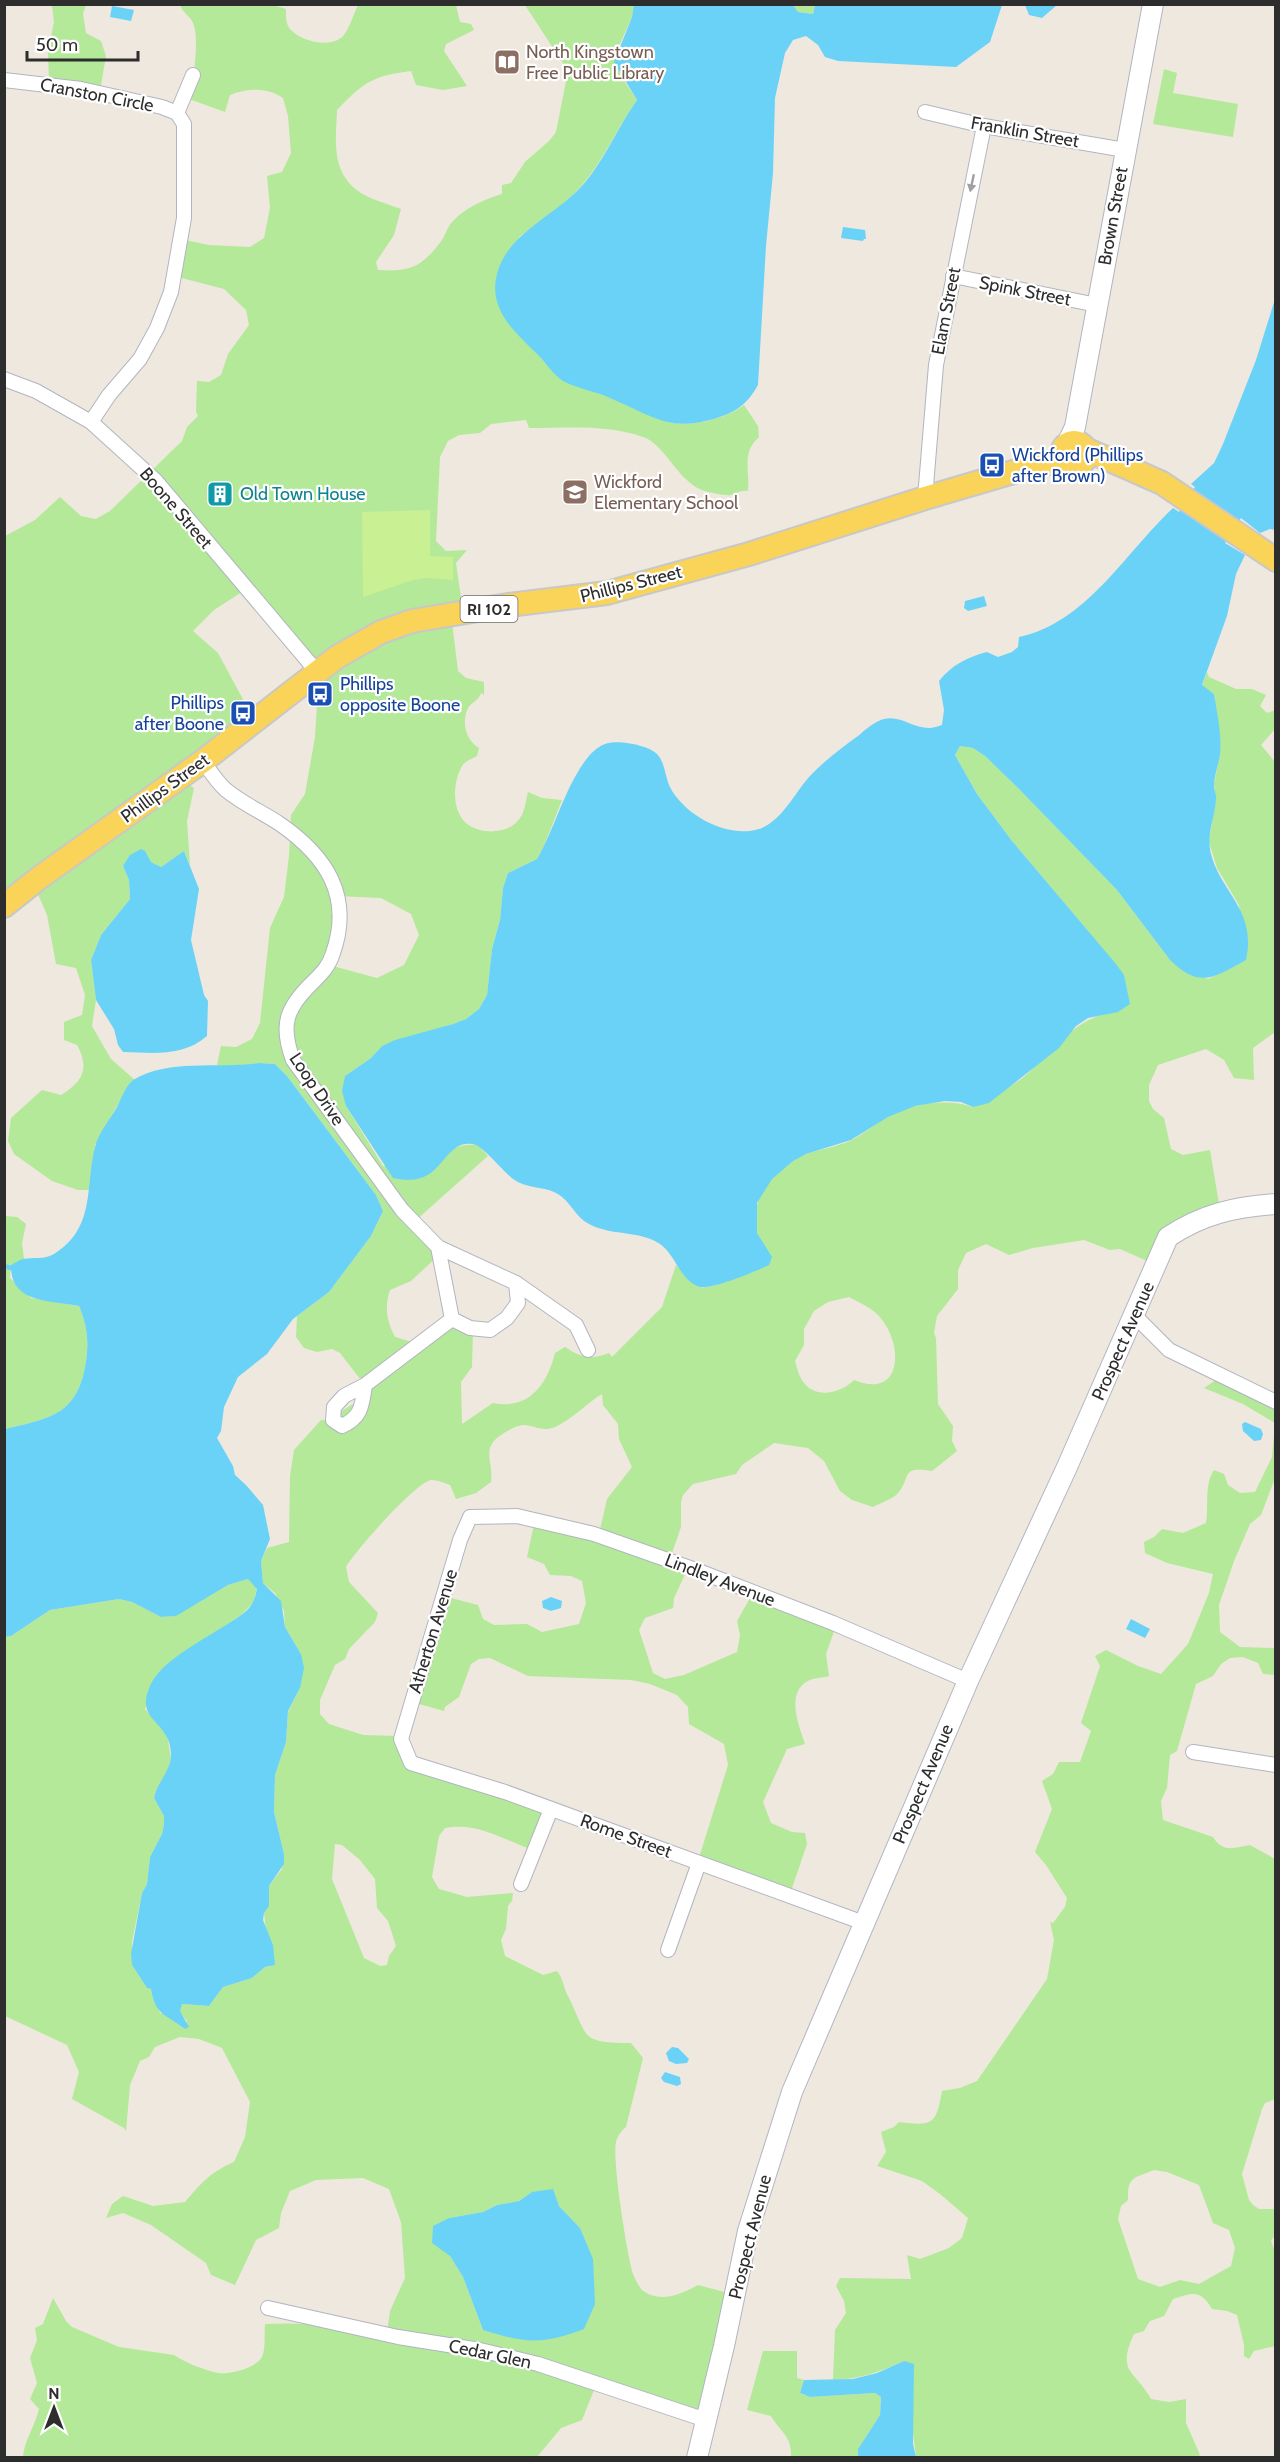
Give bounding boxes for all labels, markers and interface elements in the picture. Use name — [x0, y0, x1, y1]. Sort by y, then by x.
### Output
scale bar — [27, 24, 138, 62]
text: 50 m — [36, 34, 78, 56]
place label: North Kingstown Free Public Library — [526, 41, 664, 84]
library icon: North Kingstown Free Public Library — [492, 47, 522, 77]
street label: Cranston Circle — [38, 73, 156, 117]
street label: Franklin Street — [969, 112, 1081, 152]
street label: Brown Street — [1094, 165, 1132, 267]
one-way arrow — [967, 174, 976, 193]
street label: Elam Street — [927, 265, 965, 357]
street label: Spink Street — [977, 271, 1073, 311]
place label: Wickford (Phillips after Brown) — [1012, 444, 1143, 487]
bus stop icon: Wickford (Phillips after Brown) — [977, 450, 1007, 480]
street label: Boone Street — [135, 463, 217, 553]
place label: Wickford Elementary School — [594, 471, 739, 514]
school or university icon: Wickford Elementary School — [560, 477, 590, 507]
building icon: Old Town House — [205, 479, 235, 509]
place label: Old Town House — [240, 483, 366, 505]
street label: Phillips Street — [578, 561, 684, 607]
road number: RI 102 — [460, 596, 518, 622]
place label: Phillips opposite Boone — [340, 673, 460, 716]
bus stop icon: Phillips opposite Boone — [305, 679, 335, 709]
place label: Phillips after Boone — [135, 692, 224, 735]
bus stop icon: Phillips after Boone — [228, 698, 258, 728]
street label: Phillips Street — [117, 749, 213, 827]
street label: Loop Drive — [285, 1048, 349, 1130]
street label: Prospect Avenue — [1087, 1278, 1159, 1404]
street label: Lindley Avenue — [662, 1549, 778, 1611]
street label: Atherton Avenue — [404, 1566, 462, 1696]
street label: Prospect Avenue — [888, 1721, 958, 1847]
street label: Rome Street — [577, 1809, 675, 1863]
street label: Prospect Avenue — [724, 2172, 776, 2302]
street label: Cedar Glen — [447, 2335, 533, 2373]
north arrow — [24, 2378, 84, 2438]
text: N — [48, 2384, 60, 2403]

